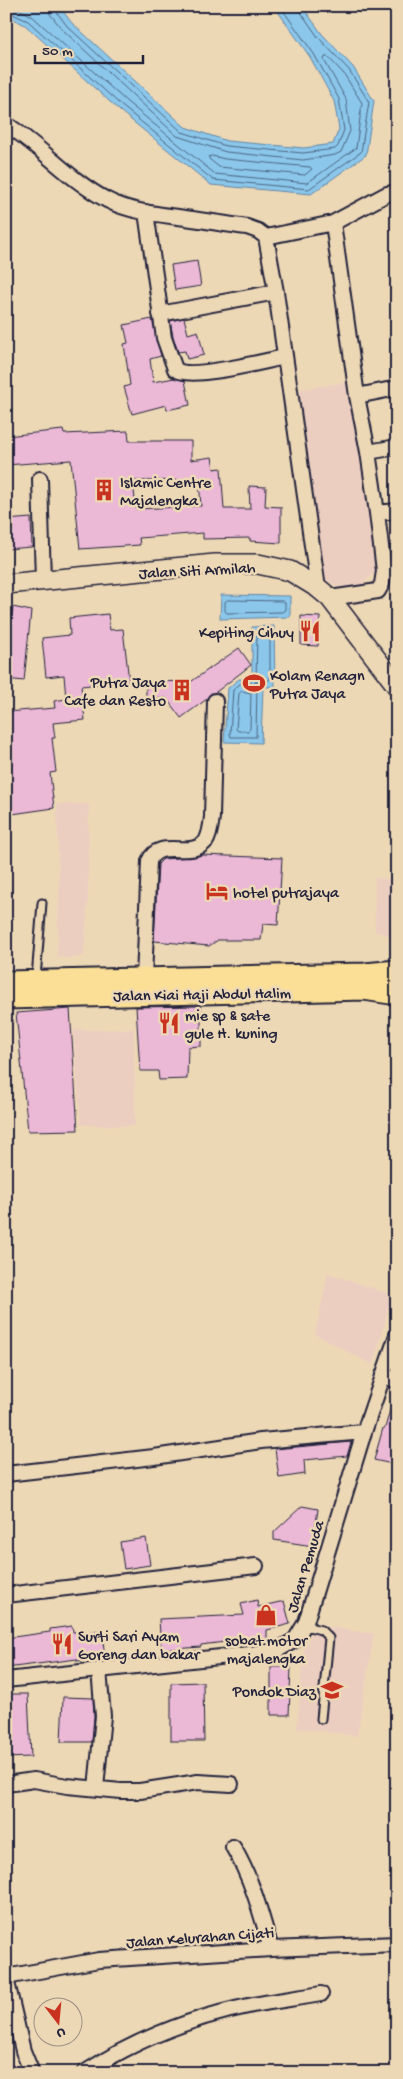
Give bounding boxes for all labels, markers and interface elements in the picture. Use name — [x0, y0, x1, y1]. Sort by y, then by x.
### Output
scale bar — [35, 32, 142, 64]
text: 50 m — [42, 43, 73, 61]
place label: Islamic Centre Majalengka — [120, 475, 212, 512]
building icon: Islamic Centre Majalengka — [91, 477, 117, 503]
street label: Jalan Siti Armilah — [138, 560, 256, 585]
restaurant icon: Kepiting Cihuy — [297, 618, 323, 644]
place label: Kepiting Cihuy — [199, 625, 294, 644]
place label: Kolam Renagn Putra Jaya — [269, 668, 365, 705]
sports icon: Kolam Renagn Putra Jaya — [241, 670, 267, 696]
place label: Putra Jaya Cafe dan Resto — [64, 675, 167, 712]
building icon: Putra Jaya Cafe dan Resto — [169, 677, 195, 703]
hotel icon: hotel putrajaya — [204, 878, 230, 904]
place label: hotel putrajaya — [233, 885, 340, 904]
street label: Jalan Kiai Haji Abdul Halim — [113, 985, 292, 1008]
place label: mie sp & sate gule H. kuning — [185, 1008, 278, 1045]
restaurant icon: mie sp & sate gule H. kuning — [156, 1010, 182, 1036]
street label: Jalan Pemuda — [284, 1518, 331, 1615]
shop icon: sobat motor majalengka — [253, 1602, 279, 1628]
place label: Surti Sari Ayam Goreng dan bakar — [78, 1629, 201, 1666]
restaurant icon: Surti Sari Ayam Goreng dan bakar — [49, 1631, 75, 1657]
place label: sobat motor majalengka — [225, 1633, 308, 1670]
school or university icon: Pondok Diaz — [319, 1677, 345, 1703]
place label: Pondok Diaz — [232, 1684, 317, 1703]
street label: Jalan Kelurahan Cijati — [126, 1925, 275, 1954]
north arrow — [32, 1996, 82, 2046]
text: U — [55, 2023, 67, 2041]

